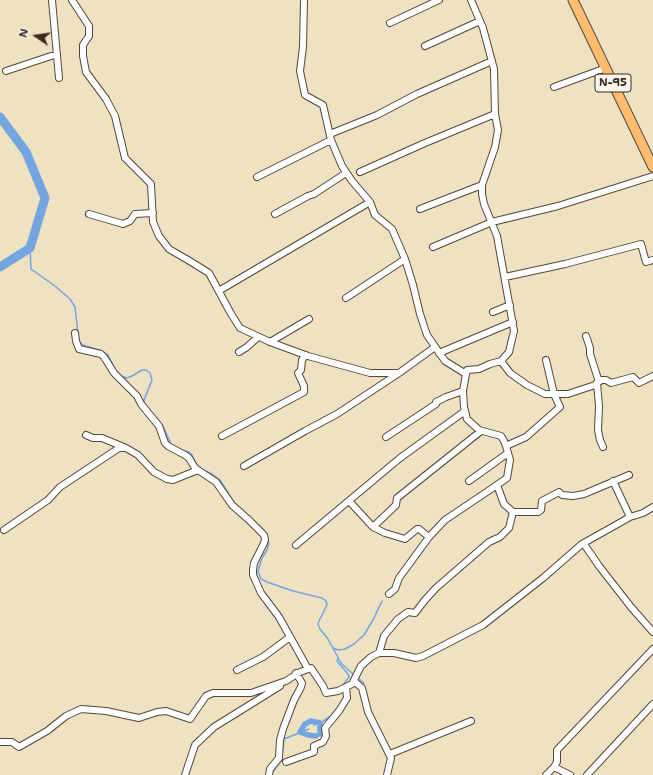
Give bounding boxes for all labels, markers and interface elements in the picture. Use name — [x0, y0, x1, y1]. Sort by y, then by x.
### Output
north arrow — [16, 16, 56, 56]
text: N — [16, 27, 32, 39]
road number: N-95 — [595, 74, 631, 92]

